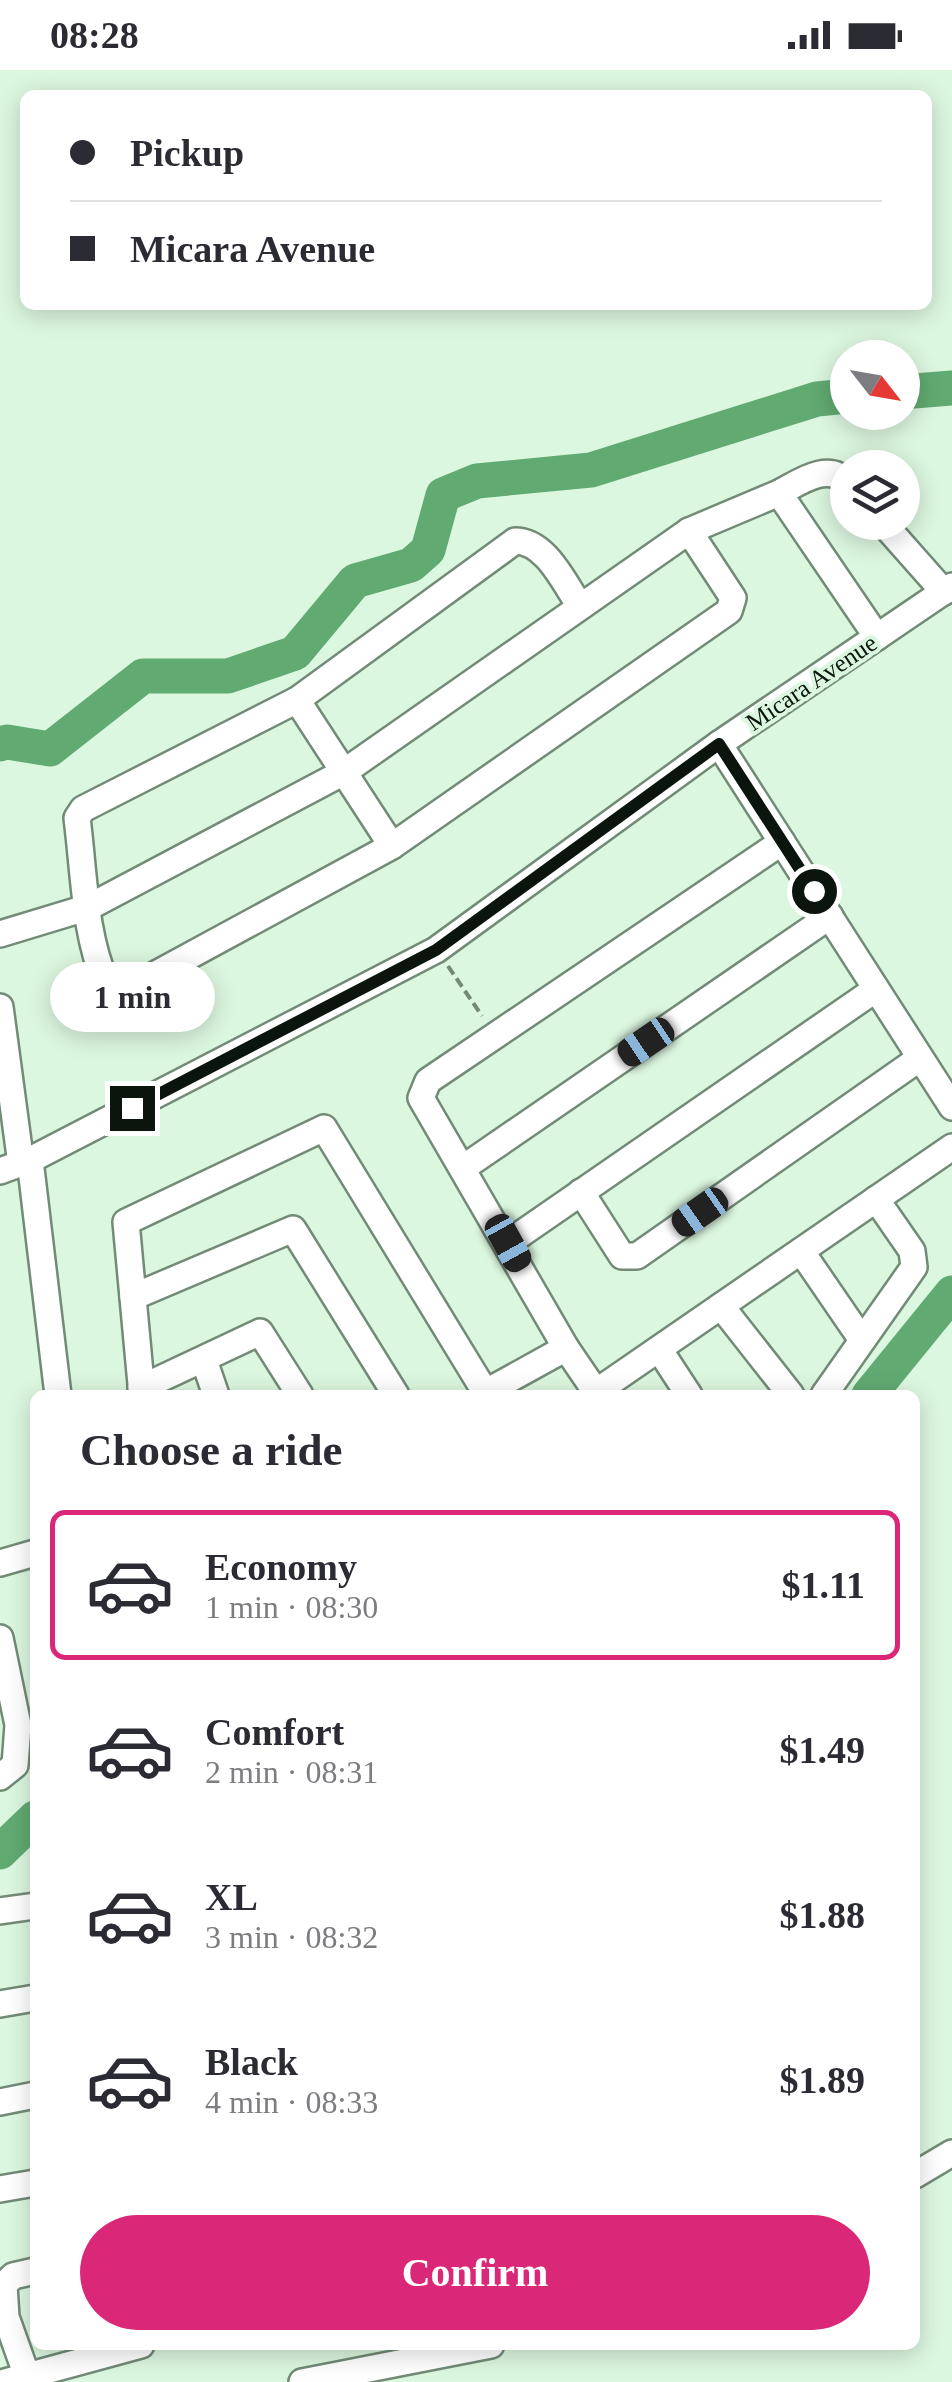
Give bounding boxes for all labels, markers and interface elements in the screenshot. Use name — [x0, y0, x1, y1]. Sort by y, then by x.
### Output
text: 08:28 — [50, 14, 139, 56]
text: Pickup — [130, 132, 244, 174]
text: Micara Avenue — [130, 228, 375, 270]
north arrow — [830, 340, 920, 430]
map controls — [830, 340, 920, 540]
button: layers — [830, 450, 920, 540]
street label: Micara Avenue — [741, 629, 882, 736]
route start — [792, 869, 837, 914]
callout: 1 min — [49, 963, 214, 1033]
text: 1 min — [94, 979, 171, 1015]
car — [613, 1013, 679, 1071]
route end — [110, 1086, 155, 1131]
car — [667, 1183, 733, 1241]
car — [480, 1209, 536, 1277]
text: Choose a ride — [80, 1425, 343, 1475]
icon: car — [85, 1540, 175, 1630]
text: Economy — [205, 1546, 357, 1588]
text: $1.11 — [782, 1564, 865, 1606]
text: 1 min · 08:30 — [205, 1589, 378, 1625]
icon: car — [85, 1705, 175, 1795]
text: Comfort — [205, 1711, 344, 1753]
text: $1.49 — [780, 1729, 865, 1771]
text: 2 min · 08:31 — [205, 1754, 378, 1790]
icon: car — [85, 1870, 175, 1960]
text: XL — [205, 1876, 258, 1918]
text: $1.88 — [780, 1894, 865, 1936]
text: 3 min · 08:32 — [205, 1919, 378, 1955]
icon: car — [85, 2035, 175, 2125]
text: Black — [205, 2041, 298, 2083]
text: $1.89 — [780, 2059, 865, 2101]
text: 4 min · 08:33 — [205, 2084, 378, 2120]
button: Confirm — [80, 2215, 870, 2330]

